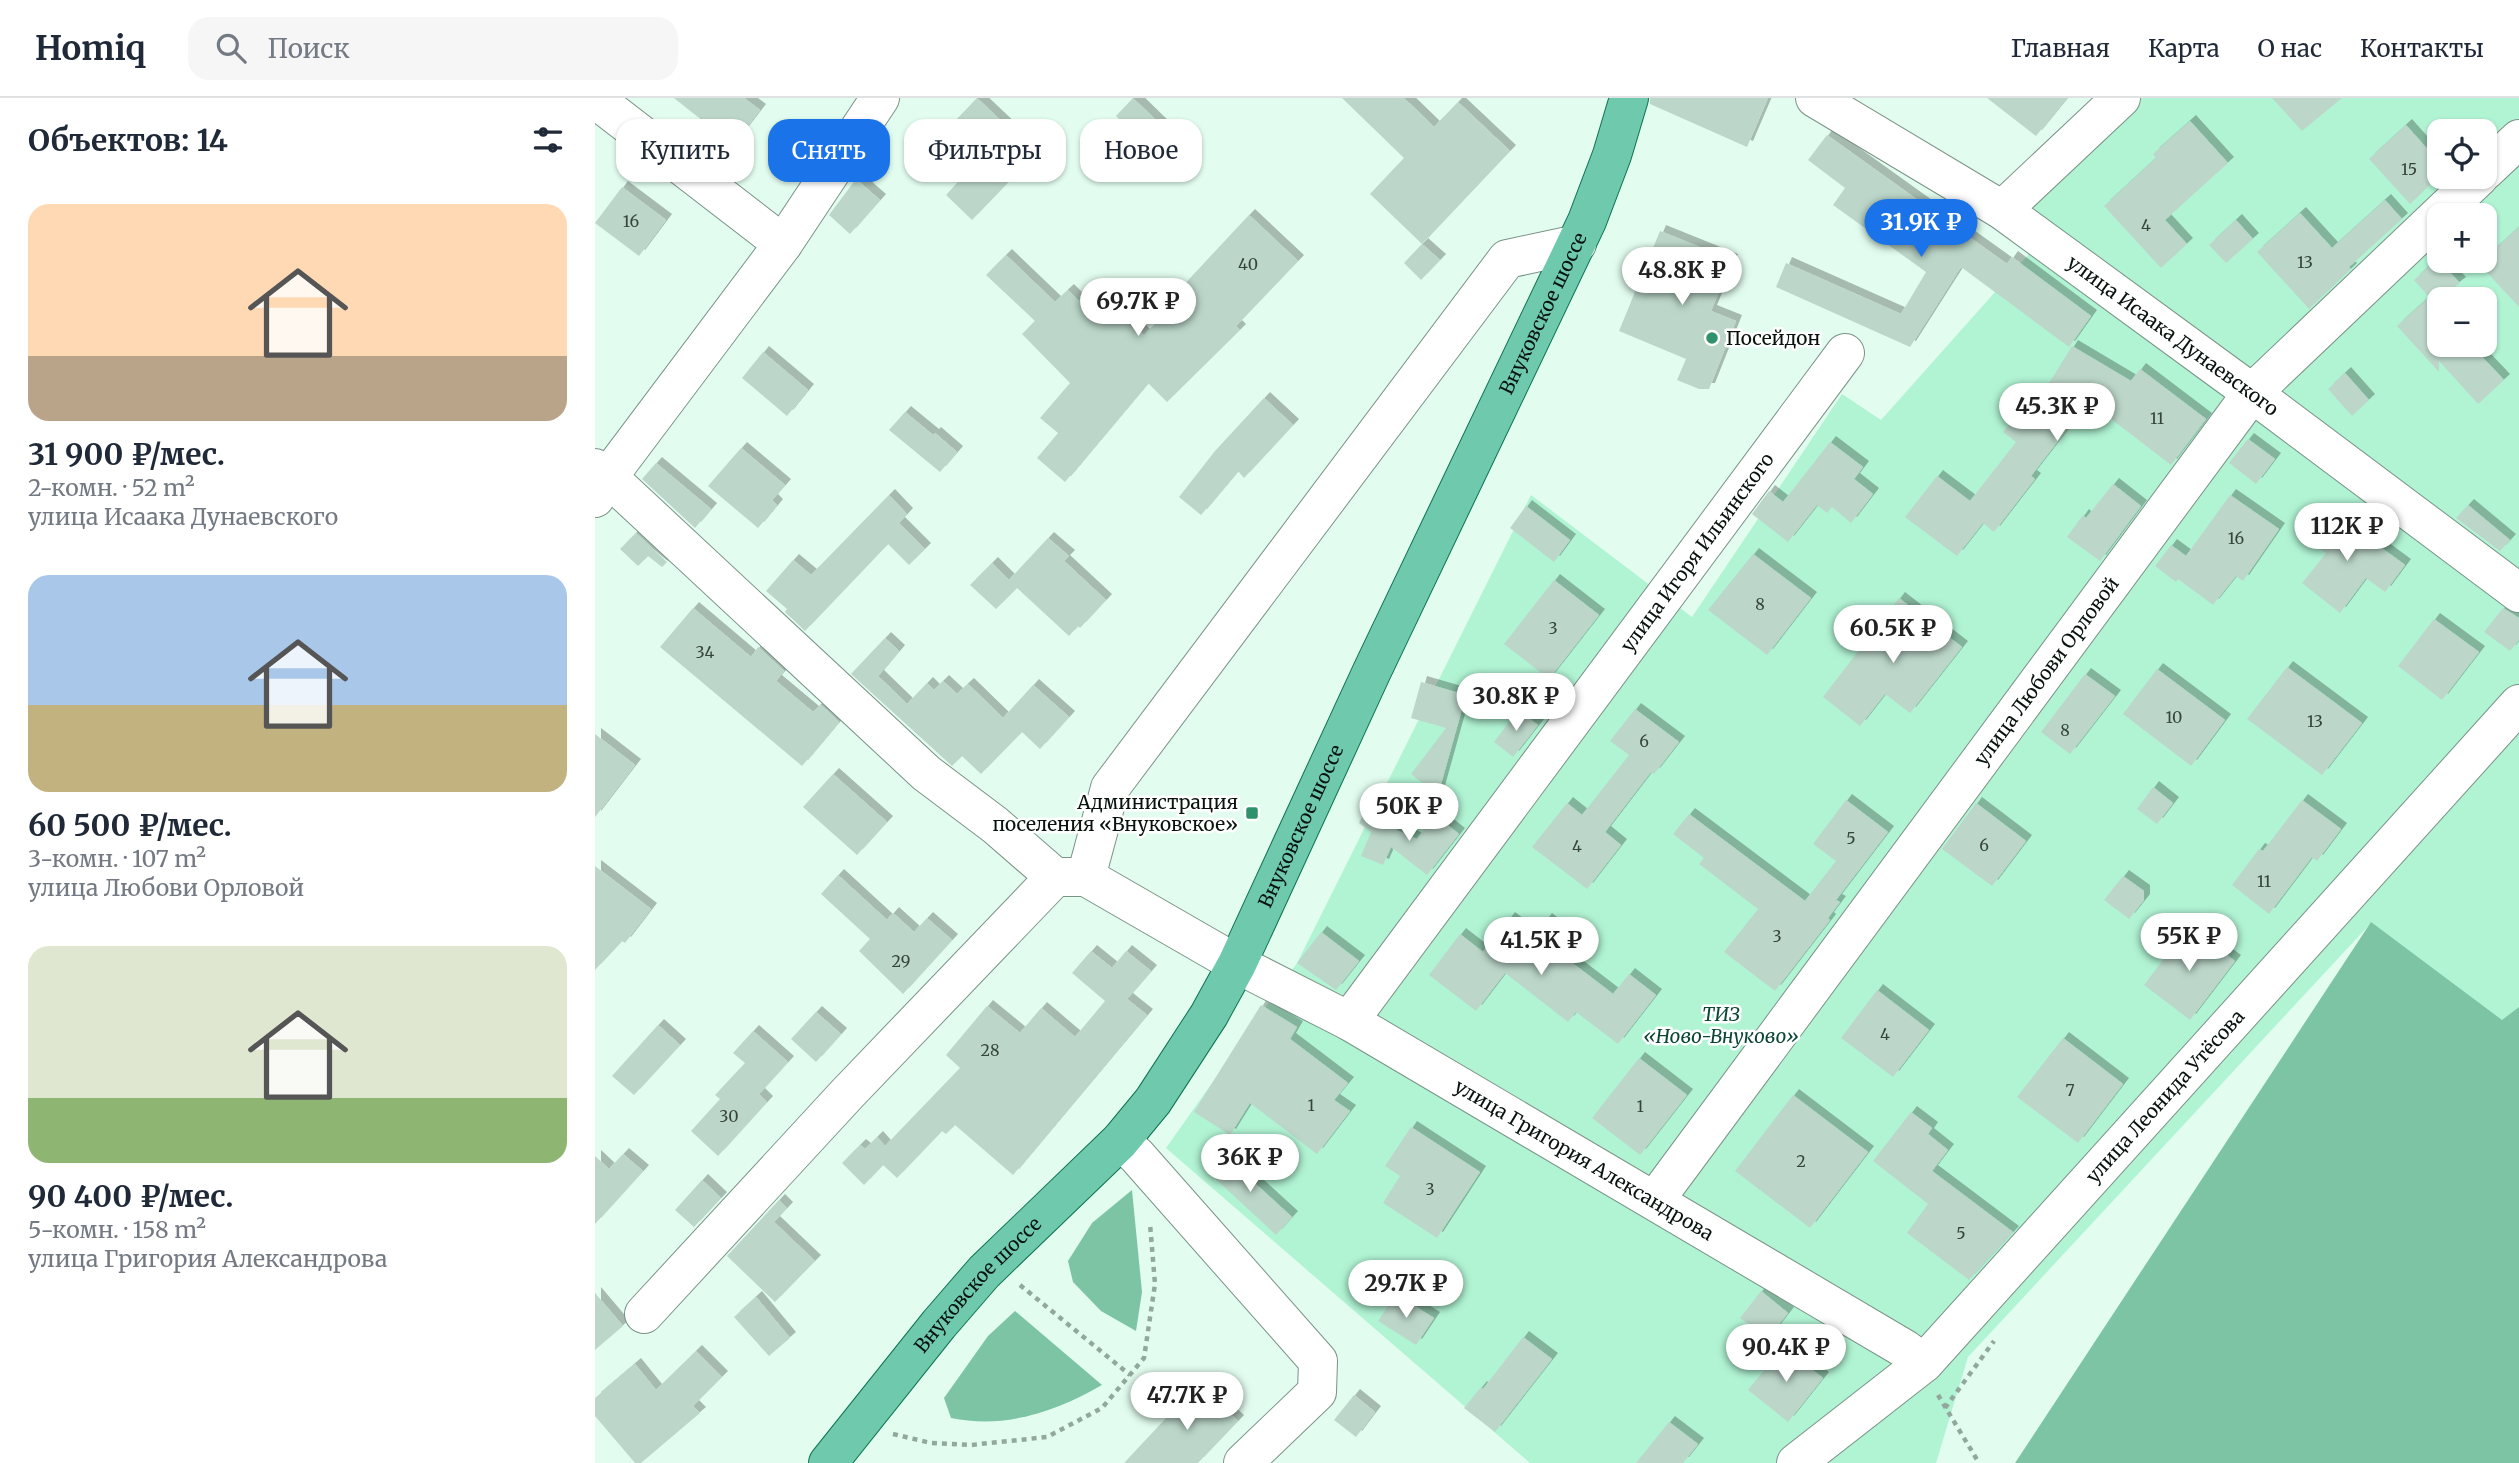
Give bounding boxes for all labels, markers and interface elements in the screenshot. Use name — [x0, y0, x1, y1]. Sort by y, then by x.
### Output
search box — [188, 17, 678, 80]
text: Homiq — [35, 28, 146, 69]
icon: search — [212, 29, 250, 67]
text: Поиск — [268, 32, 350, 65]
text: Главная — [2011, 33, 2110, 64]
text: Карта — [2148, 33, 2220, 64]
text: О нас — [2258, 33, 2322, 64]
text: Контакты — [2360, 33, 2484, 64]
chip: Купить — [616, 119, 754, 182]
chip: Снять — [768, 119, 890, 182]
chip: Фильтры — [904, 119, 1066, 182]
chip: Новое — [1080, 119, 1202, 182]
map controls — [2427, 119, 2497, 357]
button: locate — [2427, 119, 2497, 189]
text: Объектов: 14 — [28, 121, 228, 159]
icon: filters — [529, 121, 567, 159]
house number: 15 — [2401, 159, 2417, 179]
pin: 31.9K ₽ — [1856, 200, 1986, 259]
button: + — [2427, 203, 2497, 273]
text: 31.9K ₽ — [1881, 207, 1962, 236]
house number: 16 — [623, 211, 639, 231]
house number: 4 — [2141, 215, 2151, 235]
street label: Внуковское шоссе — [1494, 229, 1592, 398]
pin: 48.8K ₽ — [1617, 248, 1747, 307]
icon: home — [235, 250, 361, 376]
street label: улица Исаака Дунаевского — [2063, 250, 2283, 421]
house number: 13 — [2297, 252, 2313, 272]
house number: 40 — [1238, 254, 1258, 274]
text: 48.8K ₽ — [1638, 255, 1726, 284]
pin: 69.7K ₽ — [1073, 278, 1203, 338]
text: 69.7K ₽ — [1096, 286, 1180, 315]
button: − — [2427, 287, 2497, 357]
place label: Посейдон — [1726, 326, 1820, 350]
marker: Посейдон — [1704, 330, 1720, 346]
pin: 45.3K ₽ — [1992, 384, 2122, 443]
text: 45.3K ₽ — [2015, 391, 2099, 420]
house number: 11 — [2150, 408, 2164, 428]
text: 31 900 ₽/мес. — [28, 435, 225, 473]
street label: улица Игоря Ильинского — [1615, 448, 1779, 657]
text: 2-комн. · 52 m² — [28, 473, 195, 502]
text: улица Исаака Дунаевского — [28, 502, 338, 531]
pin: 112K ₽ — [2290, 504, 2404, 563]
text: 112K ₽ — [2310, 511, 2384, 540]
house number: 16 — [2228, 528, 2244, 548]
street label: улица Любови Орловой — [1969, 572, 2124, 770]
house number: 8 — [1755, 594, 1765, 614]
pin: 60.5K ₽ — [1828, 606, 1958, 665]
text: 60.5K ₽ — [1850, 613, 1936, 642]
house number: 3 — [1548, 618, 1558, 638]
icon: home — [235, 621, 361, 747]
house number: 34 — [696, 642, 715, 662]
pin: 30.8K ₽ — [1451, 674, 1581, 733]
text: 30.8K ₽ — [1473, 681, 1559, 710]
house number: 10 — [2166, 707, 2182, 727]
house number: 13 — [2307, 711, 2323, 731]
house number: 8 — [2060, 720, 2070, 740]
house number: 6 — [1639, 731, 1649, 751]
street label: Внуковское шоссе — [1253, 741, 1348, 911]
pin: 50K ₽ — [1360, 784, 1458, 843]
place label: Администрация поселения «Внуковское» — [992, 790, 1238, 836]
text: 50K ₽ — [1375, 791, 1443, 820]
marker: Администрация поселения «Внуковское» — [1244, 805, 1260, 821]
text: 60 500 ₽/мес. — [28, 806, 232, 844]
house number: 5 — [1846, 828, 1856, 848]
house number: 6 — [1979, 835, 1989, 855]
house number: 4 — [1572, 836, 1582, 856]
text: 3-комн. · 107 m² — [28, 844, 206, 873]
house number: 11 — [2257, 871, 2271, 891]
text: улица Любови Орловой — [28, 873, 304, 902]
pin: 55K ₽ — [2140, 914, 2238, 973]
pin: 41.5K ₽ — [1476, 918, 1606, 977]
text: 55K ₽ — [2157, 921, 2221, 950]
text: 41.5K ₽ — [1500, 925, 1582, 954]
house number: 3 — [1772, 926, 1782, 946]
house number: 29 — [892, 951, 910, 971]
icon: home — [235, 992, 361, 1118]
park label: ТИЗ «Ново-Внуково» — [1643, 1002, 1799, 1048]
street label: улица Леонида Утёсова — [2081, 1004, 2249, 1188]
house number: 4 — [1880, 1024, 1890, 1044]
house number: 28 — [981, 1040, 999, 1060]
street label: улица Григория Александрова — [1450, 1074, 1718, 1246]
house number: 7 — [2065, 1080, 2075, 1100]
house number: 1 — [1307, 1095, 1315, 1115]
house number: 1 — [1636, 1096, 1644, 1116]
house number: 30 — [719, 1106, 739, 1126]
pin: 36K ₽ — [1201, 1134, 1299, 1194]
text: 36K ₽ — [1217, 1142, 1283, 1171]
house number: 2 — [1796, 1151, 1806, 1171]
text: 90 400 ₽/мес. — [28, 1177, 234, 1215]
house number: 3 — [1425, 1179, 1435, 1199]
street label: Внуковское шоссе — [909, 1212, 1046, 1357]
text: 5-комн. · 158 m² — [28, 1215, 206, 1244]
house number: 5 — [1956, 1223, 1966, 1243]
text: улица Григория Александрова — [28, 1244, 387, 1273]
pin: 29.7K ₽ — [1341, 1260, 1471, 1320]
text: 29.7K ₽ — [1364, 1268, 1448, 1297]
pin: 90.4K ₽ — [1721, 1324, 1851, 1384]
text: 90.4K ₽ — [1742, 1332, 1830, 1361]
pin: 47.7K ₽ — [1122, 1372, 1252, 1432]
text: 47.7K ₽ — [1146, 1380, 1228, 1409]

